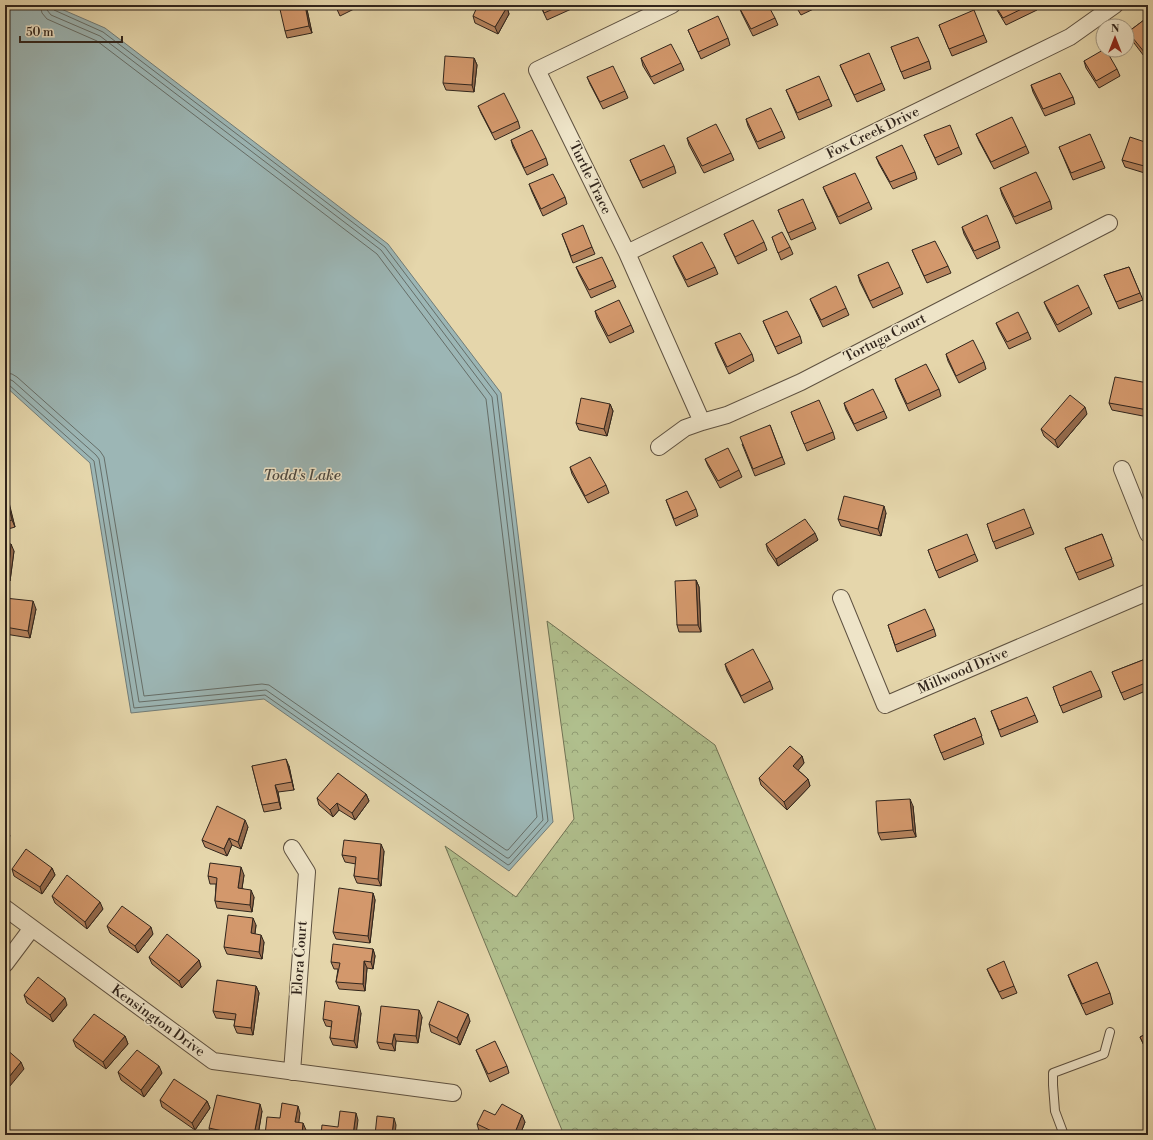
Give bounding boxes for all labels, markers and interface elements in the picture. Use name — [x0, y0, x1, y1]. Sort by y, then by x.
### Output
scale bar — [20, 18, 122, 44]
north arrow — [1095, 18, 1135, 58]
text: N — [1111, 22, 1120, 36]
text: 50 m — [26, 25, 54, 40]
street label: Fox Creek Drive — [824, 103, 922, 163]
street label: Turtle Trace — [565, 139, 615, 217]
street label: Tortuga Court — [841, 310, 929, 366]
water label: Todd's Lake — [263, 466, 341, 485]
street label: Millwood Drive — [915, 644, 1011, 698]
street label: Elora Court — [288, 920, 312, 996]
street label: Kensington Drive — [108, 981, 208, 1061]

